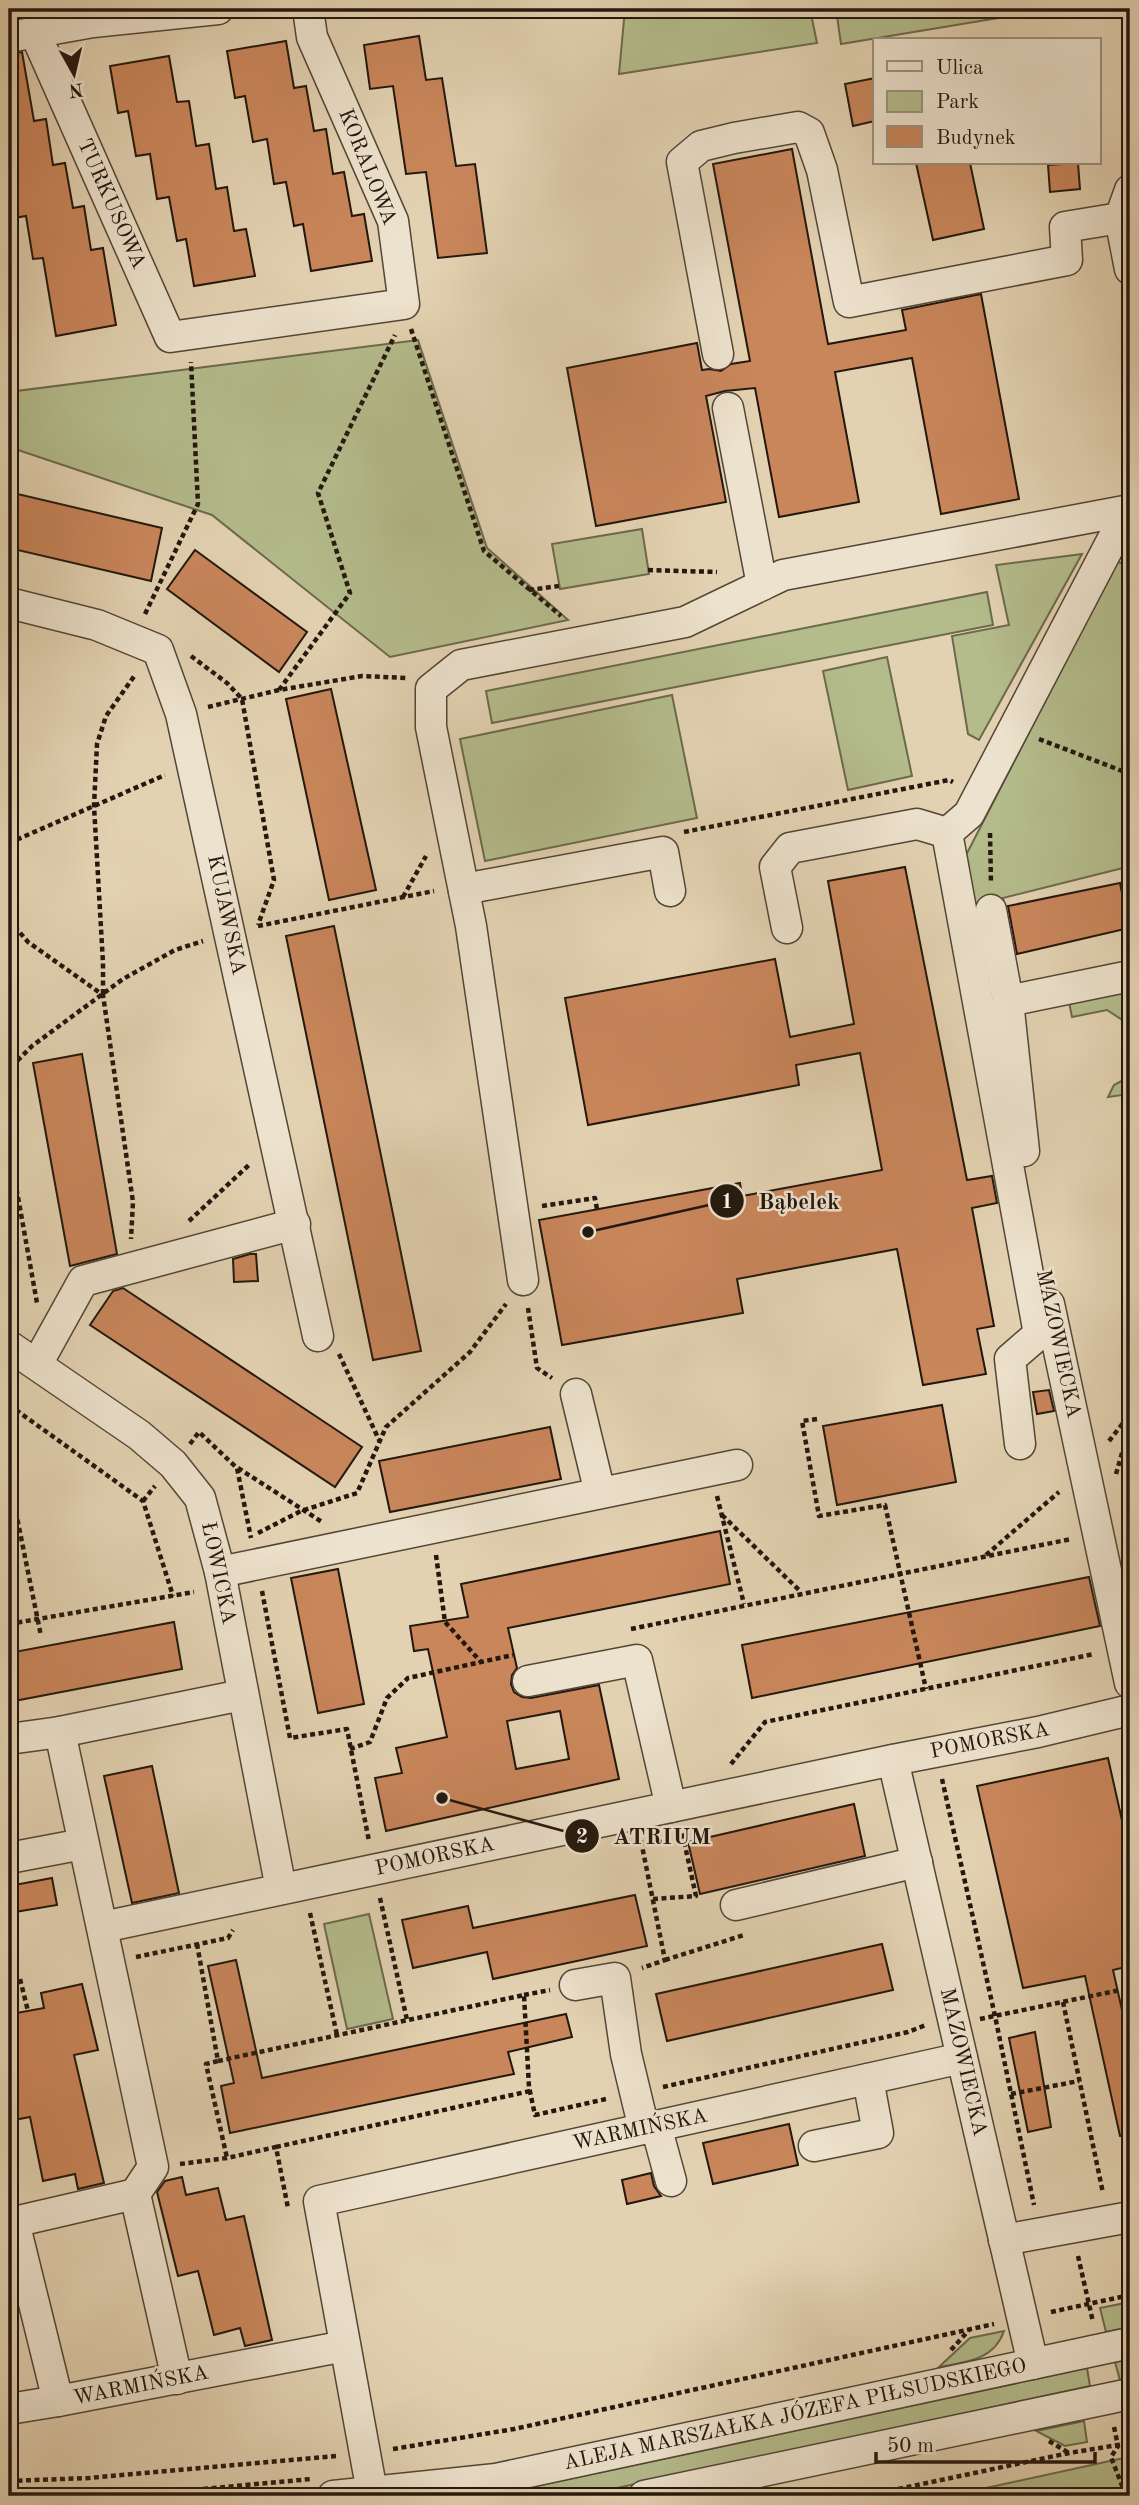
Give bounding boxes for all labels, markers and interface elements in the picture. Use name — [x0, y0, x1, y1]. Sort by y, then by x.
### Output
north arrow — [38, 38, 108, 108]
legend — [873, 38, 1100, 164]
text: Ulica — [936, 58, 983, 79]
text: N — [67, 78, 85, 99]
text: Park — [936, 92, 979, 113]
street label: KORALOWA — [334, 106, 400, 228]
text: Budynek — [936, 128, 1016, 149]
street label: TURKUSOWA — [73, 136, 149, 272]
street label: KUJAWSKA — [203, 853, 249, 977]
callout: Bąbelek — [709, 1179, 854, 1223]
text: Bąbelek — [758, 1191, 840, 1214]
text: 1 — [721, 1192, 733, 1213]
street label: MAZOWIECKA — [1032, 1268, 1084, 1420]
street label: ŁOWICKA — [197, 1520, 239, 1626]
street label: POMORSKA — [928, 1719, 1052, 1763]
callout: ATRIUM — [564, 1814, 725, 1858]
text: ATRIUM — [613, 1826, 711, 1849]
text: 2 — [576, 1827, 588, 1848]
street label: POMORSKA — [374, 1834, 496, 1880]
street label: MAZOWIECKA — [936, 1986, 990, 2138]
street label: WARMIŃSKA — [570, 2101, 709, 2155]
street label: ALEJA MARSZAŁKA JÓZEFA PIŁSUDSKIEGO — [561, 2351, 1028, 2474]
street label: WARMIŃSKA — [71, 2358, 210, 2409]
scale bar — [876, 2421, 1095, 2465]
text: 50 m — [887, 2436, 934, 2457]

